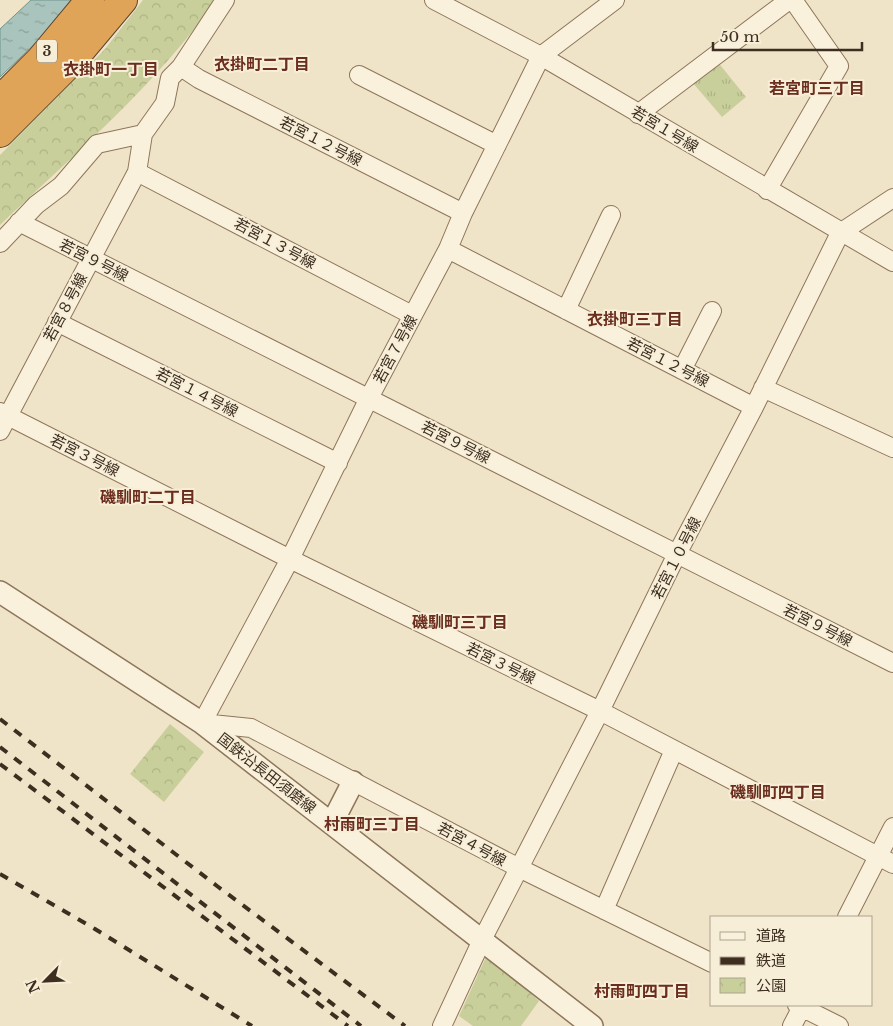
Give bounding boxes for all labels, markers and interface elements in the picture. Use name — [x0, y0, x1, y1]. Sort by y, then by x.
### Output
scale bar — [713, 20, 862, 52]
text: 50 m — [720, 27, 760, 46]
road number: 3 — [37, 40, 57, 62]
district label: 衣掛町二丁目 — [214, 54, 310, 74]
district label: 衣掛町一丁目 — [63, 59, 159, 79]
district label: 若宮町三丁目 — [769, 78, 865, 98]
street label: 若宮１号線 — [628, 102, 702, 156]
street label: 若宮１２号線 — [277, 112, 365, 170]
street label: 若宮１３号線 — [231, 213, 319, 273]
street label: 若宮９号線 — [56, 235, 132, 285]
street label: 若宮８号線 — [39, 269, 91, 345]
district label: 衣掛町三丁目 — [587, 309, 683, 329]
street label: 若宮７号線 — [369, 311, 421, 387]
street label: 若宮１２号線 — [624, 333, 712, 391]
street label: 若宮１４号線 — [153, 363, 241, 421]
street label: 若宮９号線 — [418, 417, 494, 467]
street label: 若宮３号線 — [47, 430, 123, 480]
district label: 磯馴町二丁目 — [100, 487, 196, 507]
street label: 若宮１０号線 — [647, 514, 705, 602]
street label: 若宮９号線 — [780, 600, 856, 650]
district label: 磯馴町三丁目 — [412, 612, 508, 632]
street label: 若宮３号線 — [463, 638, 539, 688]
street label: 国鉄沿長田須磨線 — [214, 729, 320, 817]
district label: 磯馴町四丁目 — [730, 782, 826, 802]
district label: 村雨町三丁目 — [324, 814, 420, 834]
street label: 若宮４号線 — [434, 818, 510, 870]
legend — [710, 916, 873, 1006]
text: 道路 — [756, 926, 786, 945]
text: 鉄道 — [756, 951, 786, 970]
north arrow — [20, 956, 70, 1006]
text: 公園 — [756, 976, 786, 995]
text: N — [22, 977, 44, 996]
district label: 村雨町四丁目 — [594, 981, 690, 1001]

